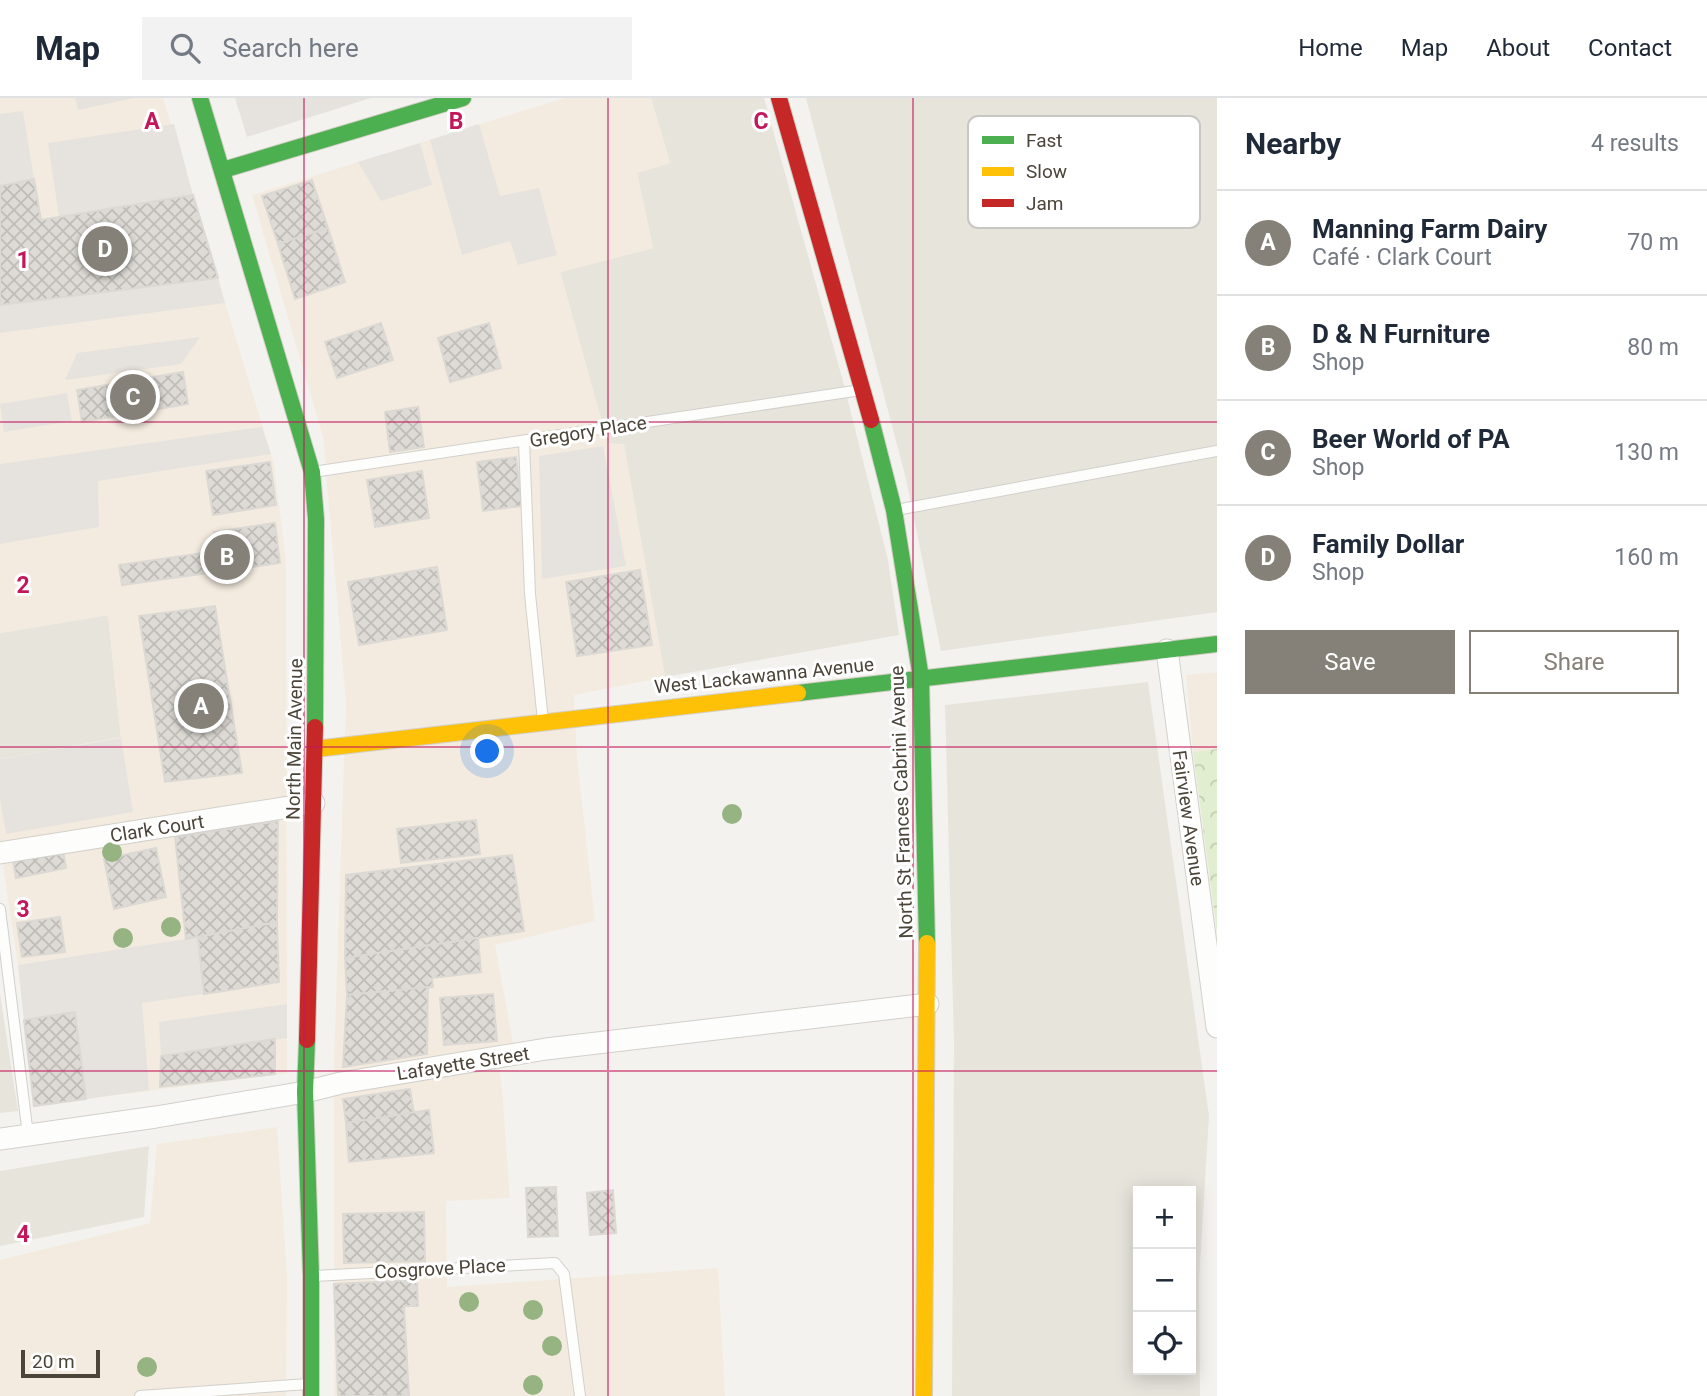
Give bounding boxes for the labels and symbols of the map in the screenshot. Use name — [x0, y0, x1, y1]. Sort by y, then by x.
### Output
text: A — [144, 108, 160, 135]
text: B — [449, 108, 463, 135]
text: C — [753, 108, 769, 135]
legend — [968, 116, 1200, 228]
text: Fast — [1026, 129, 1063, 152]
text: Slow — [1026, 160, 1067, 183]
text: Jam — [1026, 192, 1063, 215]
pin: D — [82, 223, 128, 275]
text: 1 — [16, 247, 30, 274]
pin: C — [110, 371, 156, 423]
street label: Gregory Place — [528, 411, 648, 452]
pin: B — [204, 531, 250, 583]
text: 2 — [16, 572, 30, 599]
street label: West Lackawanna Avenue — [653, 653, 875, 698]
street label: North Main Avenue — [282, 658, 307, 820]
street label: North St Frances Cabrini Avenue — [885, 665, 918, 939]
pin: A — [178, 680, 224, 732]
your location — [470, 734, 504, 768]
street label: Fairview Avenue — [1168, 749, 1209, 887]
street label: Clark Court — [108, 810, 206, 847]
text: 3 — [16, 896, 30, 923]
street label: Lafayette Street — [395, 1042, 531, 1085]
text: 4 — [16, 1221, 30, 1248]
street label: Cosgrove Place — [374, 1254, 506, 1283]
scale bar — [21, 1347, 100, 1379]

